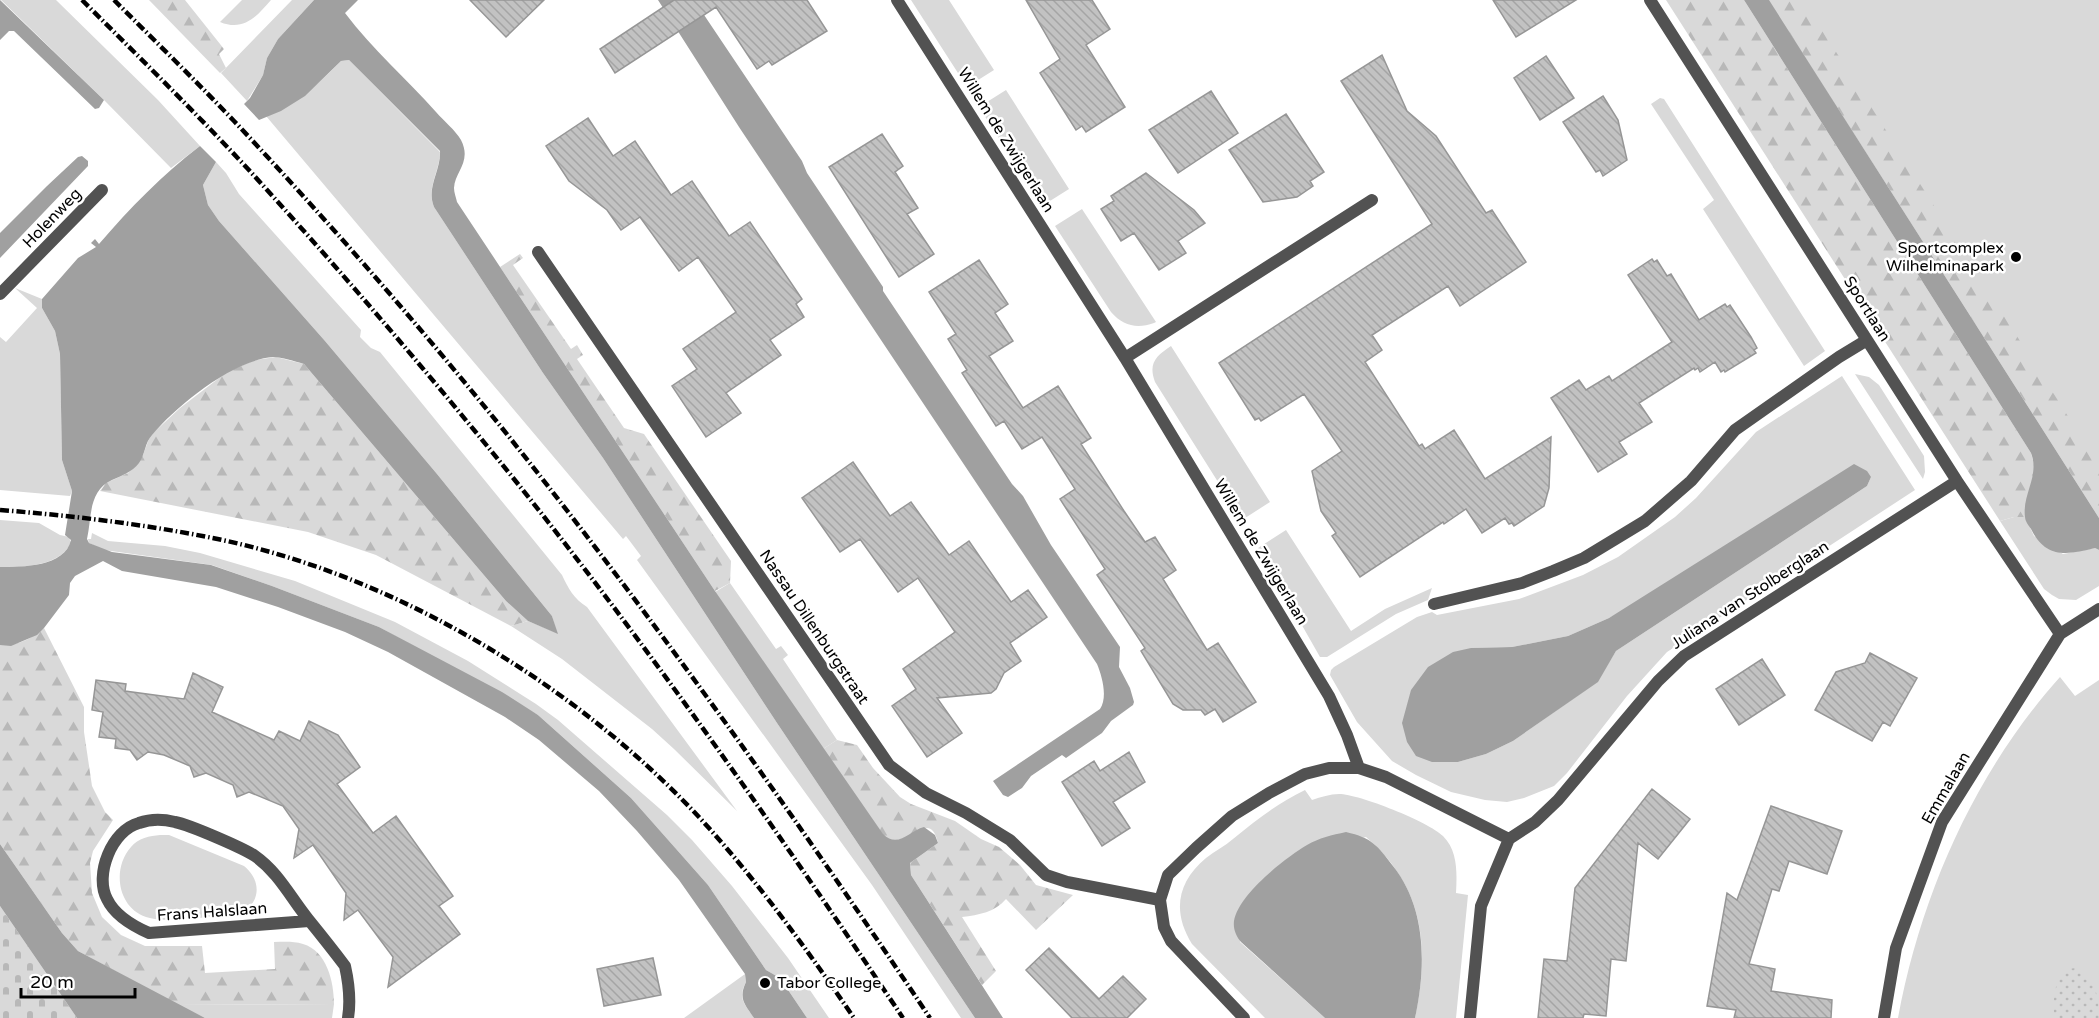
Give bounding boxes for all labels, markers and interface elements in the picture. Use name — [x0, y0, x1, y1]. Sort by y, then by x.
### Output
street label: Willem de Zwijgerlaan — [953, 64, 1059, 216]
street label: Holenweg — [18, 184, 86, 252]
place label: Sportcomplex Wilhelminapark — [1886, 238, 2004, 276]
marker: Sportcomplex Wilhelminapark — [2009, 250, 2023, 264]
street label: Sportlaan — [1839, 273, 1895, 345]
street label: Willem de Zwijgerlaan — [1209, 475, 1313, 629]
street label: Juliana van Stolberglaan — [1667, 536, 1833, 654]
street label: Nassau Dillenburgstraat — [755, 546, 873, 708]
street label: Emmalaan — [1917, 748, 1975, 828]
street label: Frans Halslaan — [156, 898, 268, 926]
scale bar — [21, 961, 135, 999]
text: 20 m — [30, 971, 74, 993]
place label: Tabor College — [777, 973, 881, 993]
marker: Tabor College — [758, 976, 772, 990]

